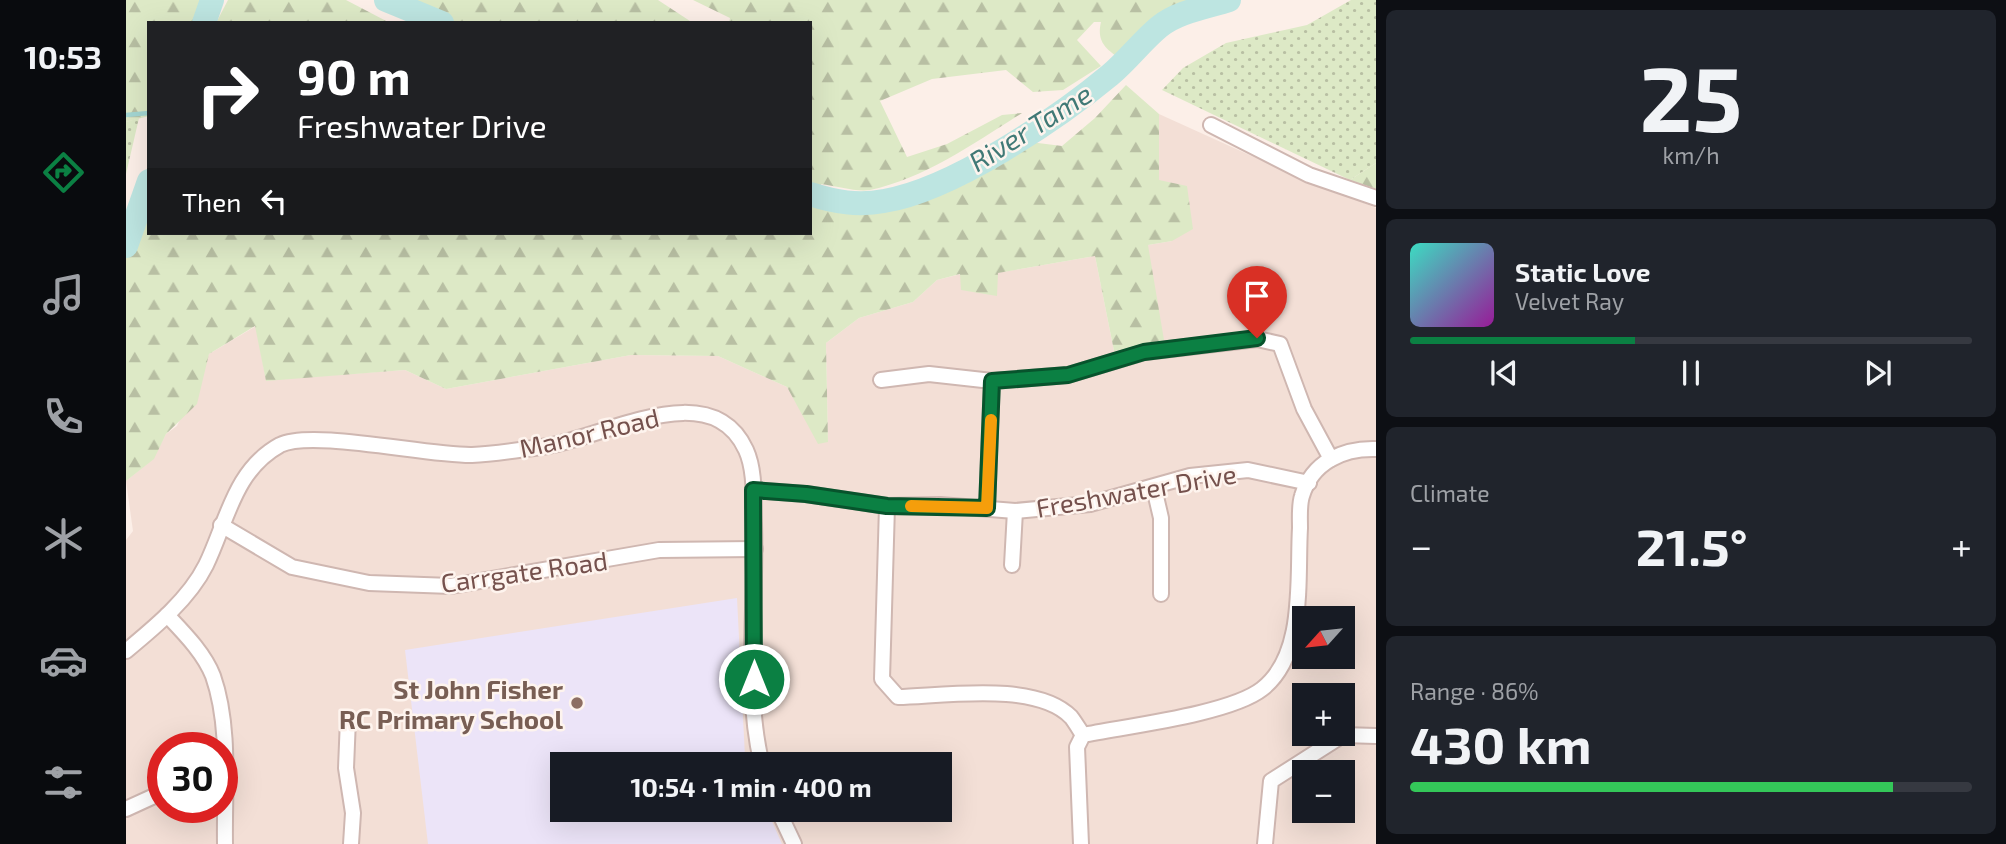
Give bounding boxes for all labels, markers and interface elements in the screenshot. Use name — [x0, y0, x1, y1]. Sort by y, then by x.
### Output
text: 10:53 — [24, 37, 102, 75]
text: 25 — [1639, 41, 1743, 150]
text: 90 m — [297, 46, 411, 105]
icon: right — [182, 49, 273, 140]
water label: River Tame — [962, 76, 1098, 178]
text: Freshwater Drive — [297, 106, 547, 144]
text: km/h — [1662, 141, 1720, 169]
icon: directions — [39, 148, 88, 197]
icon: left — [255, 182, 293, 220]
text: Then — [182, 186, 241, 217]
text: Static Love — [1515, 256, 1651, 287]
pin — [1227, 266, 1287, 338]
icon: music — [39, 270, 88, 319]
icon: arrive — [1238, 277, 1276, 315]
text: Velvet Ray — [1515, 287, 1624, 315]
icon: previous — [1485, 354, 1523, 392]
icon: pause — [1672, 354, 1710, 392]
icon: next — [1859, 354, 1897, 392]
icon: phone — [39, 392, 88, 441]
street label: Manor Road — [516, 401, 662, 463]
street label: Freshwater Drive — [1033, 457, 1239, 523]
text: Climate — [1410, 479, 1490, 507]
icon: climate — [39, 514, 88, 563]
text: 21.5° — [1636, 514, 1748, 576]
text: − — [1410, 522, 1432, 568]
text: + — [1951, 522, 1972, 568]
street label: Carrgate Road — [439, 544, 609, 598]
north arrow — [1292, 606, 1354, 668]
map controls — [1292, 606, 1355, 823]
icon: car — [39, 636, 88, 685]
position arrow — [717, 642, 791, 716]
place label: St John Fisher RC Primary School — [339, 673, 563, 735]
text: Range · 86% — [1410, 677, 1539, 705]
button: + — [1292, 683, 1355, 746]
marker: St John Fisher RC Primary School — [569, 695, 585, 711]
text: 430 km — [1410, 712, 1592, 774]
speed limit sign: 30 — [147, 732, 238, 823]
icon: filters — [39, 758, 88, 807]
button: − — [1292, 760, 1355, 823]
text: 10:54 · 1 min · 400 m — [630, 771, 872, 802]

